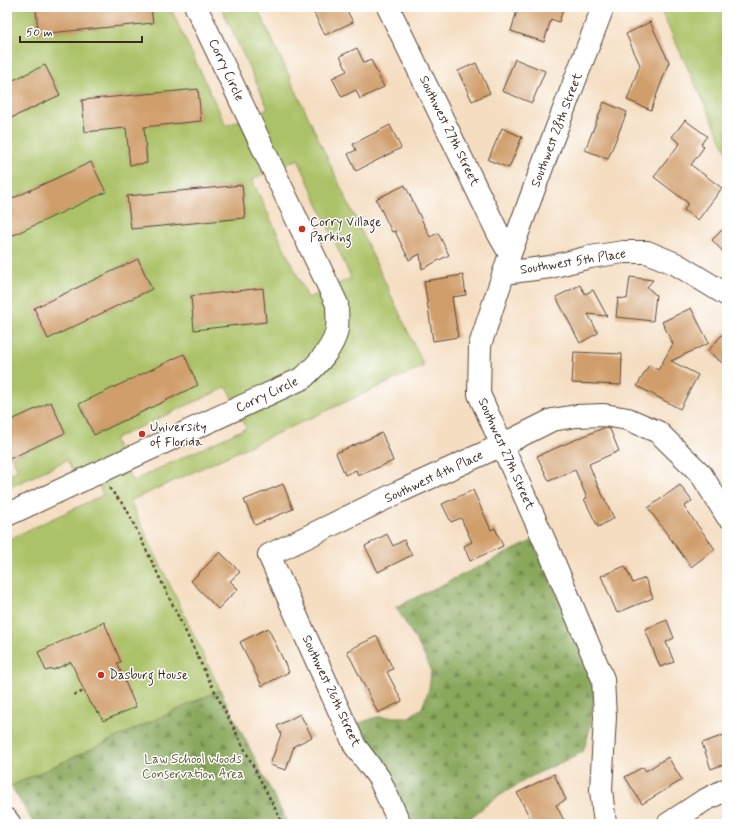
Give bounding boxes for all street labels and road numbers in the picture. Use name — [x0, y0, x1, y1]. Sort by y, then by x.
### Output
street label: Corry Circle — [204, 36, 248, 104]
street label: Southwest 28th Street — [527, 70, 587, 190]
street label: Southwest 27th Street — [415, 73, 483, 189]
street label: Southwest 5th Place — [519, 245, 627, 279]
street label: Corry Circle — [233, 373, 301, 417]
street label: Southwest 27th Street — [474, 395, 538, 513]
street label: Southwest 4th Place — [382, 447, 486, 507]
street label: Southwest 26th Street — [298, 632, 364, 750]

